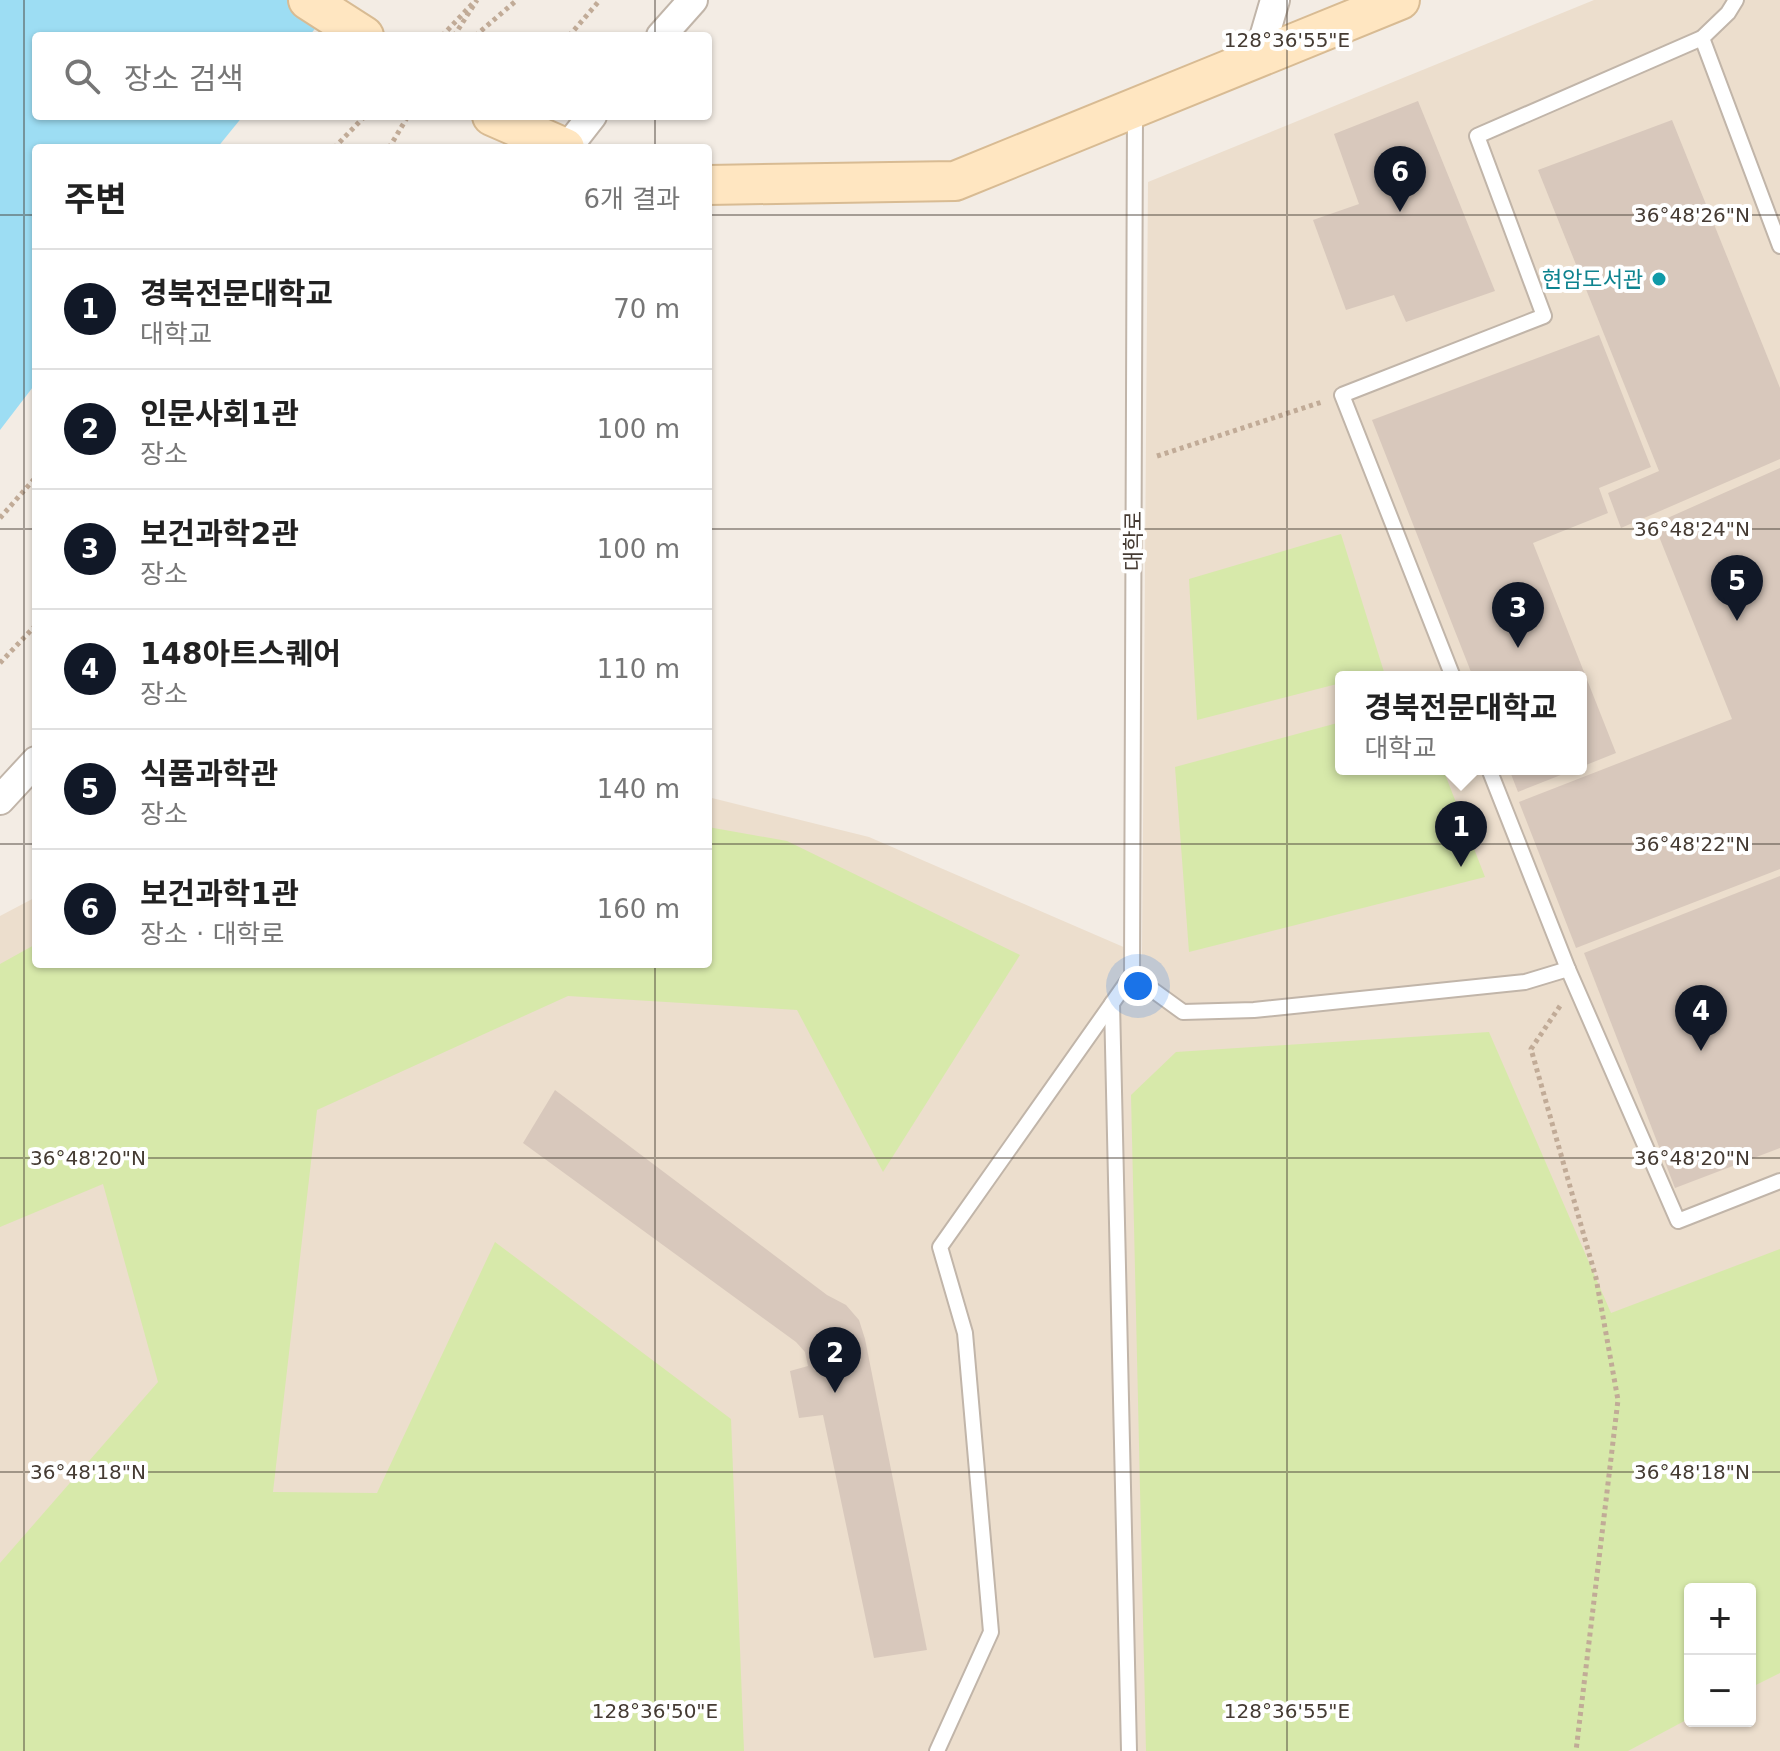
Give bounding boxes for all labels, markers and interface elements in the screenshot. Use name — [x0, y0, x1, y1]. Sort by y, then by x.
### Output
text: 128°36'55"E — [1224, 28, 1350, 52]
search box — [32, 32, 712, 120]
icon: search — [60, 54, 104, 98]
text: 장소 검색 — [124, 61, 244, 96]
pin: 6 — [1374, 146, 1426, 212]
text: 주변 — [64, 179, 127, 219]
text: 6개 결과 — [583, 184, 680, 214]
text: 36°48'26"N — [1634, 203, 1750, 227]
place label: 현암도서관 — [1542, 267, 1643, 292]
marker: 현암도서관 — [1650, 270, 1668, 288]
text: 경북전문대학교 — [140, 276, 333, 311]
text: 1 — [81, 294, 99, 324]
text: 70 m — [613, 294, 680, 324]
text: 대학교 — [140, 319, 212, 349]
text: 인문사회1관 — [140, 396, 299, 431]
text: 2 — [81, 414, 99, 444]
text: 100 m — [597, 414, 680, 444]
text: 장소 — [140, 439, 188, 469]
street label: 대학로 — [1121, 511, 1146, 571]
text: 보건과학2관 — [140, 516, 299, 551]
text: 36°48'24"N — [1634, 517, 1750, 541]
text: 3 — [81, 534, 99, 564]
text: 100 m — [597, 534, 680, 564]
pin: 5 — [1711, 555, 1763, 621]
text: 장소 — [140, 559, 188, 589]
pin: 3 — [1492, 582, 1544, 648]
text: 148아트스퀘어 — [140, 636, 341, 671]
text: 4 — [81, 654, 99, 684]
text: 110 m — [597, 654, 680, 684]
popup — [1335, 671, 1587, 775]
text: 장소 — [140, 679, 188, 709]
text: 경북전문대학교 — [1364, 690, 1558, 725]
text: 대학교 — [1364, 733, 1436, 763]
text: 식품과학관 — [140, 756, 278, 791]
text: 5 — [81, 774, 99, 804]
text: 140 m — [597, 774, 680, 804]
text: 장소 — [140, 799, 188, 829]
pin: 1 — [1435, 801, 1487, 867]
text: 36°48'22"N — [1634, 832, 1750, 856]
text: 보건과학1관 — [140, 876, 299, 911]
text: 6 — [81, 894, 99, 924]
text: 160 m — [597, 894, 680, 924]
text: 장소 · 대학로 — [140, 919, 284, 949]
your location — [1118, 966, 1158, 1006]
pin: 4 — [1675, 985, 1727, 1051]
text: 36°48'20"N — [30, 1146, 146, 1170]
text: 36°48'20"N — [1634, 1146, 1750, 1170]
pin: 2 — [809, 1327, 861, 1393]
text: 36°48'18"N — [30, 1460, 146, 1484]
text: 36°48'18"N — [1634, 1460, 1750, 1484]
map controls — [1684, 1583, 1756, 1727]
button: + — [1684, 1583, 1756, 1655]
button: − — [1684, 1655, 1756, 1727]
text: 128°36'50"E — [592, 1699, 718, 1723]
text: 128°36'55"E — [1224, 1699, 1350, 1723]

